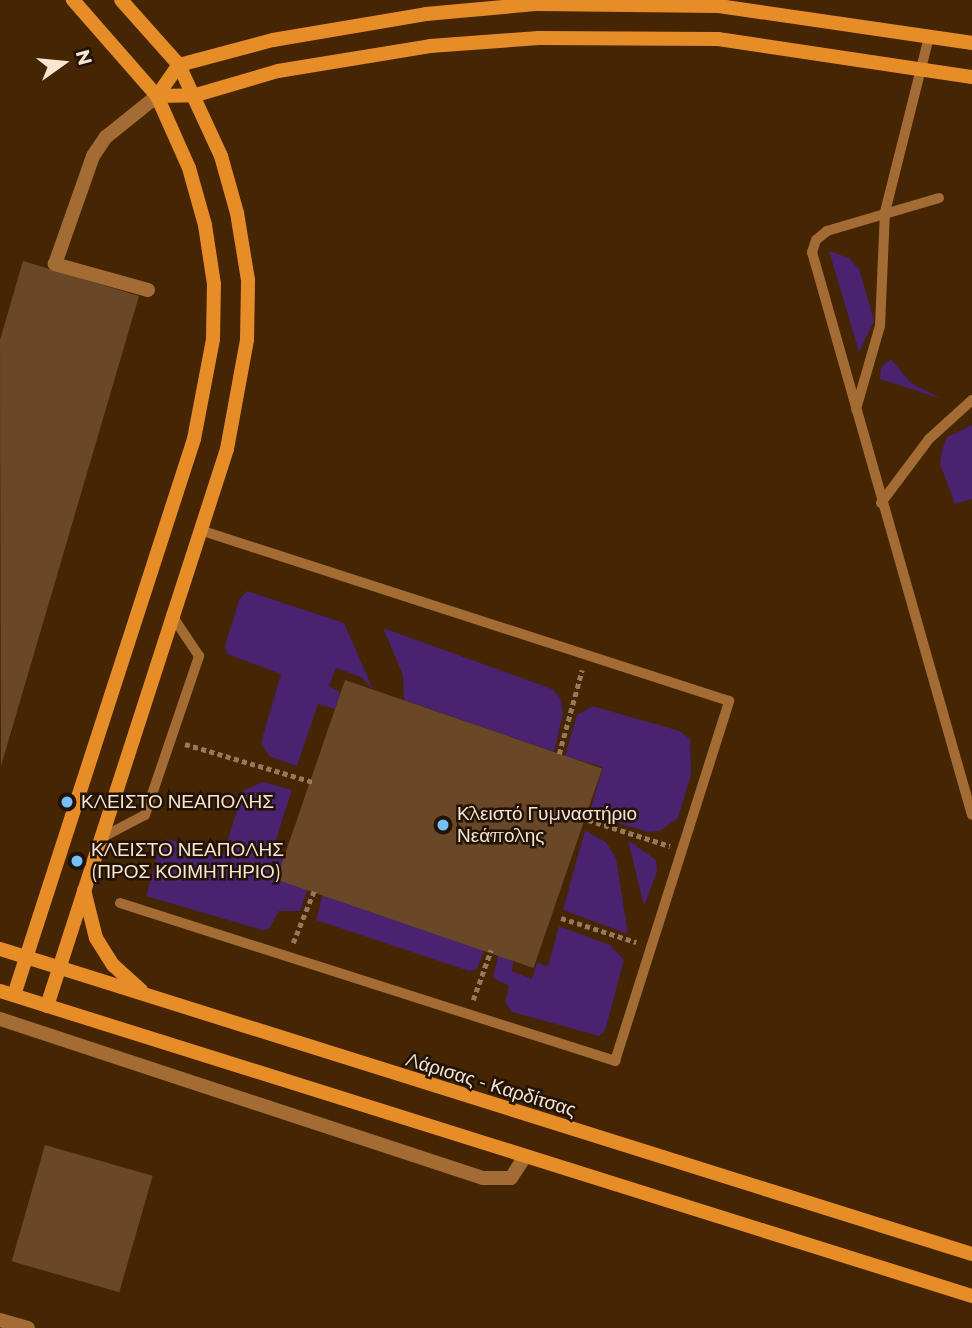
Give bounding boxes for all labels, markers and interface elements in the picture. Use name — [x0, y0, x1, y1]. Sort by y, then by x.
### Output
north arrow — [28, 28, 98, 98]
text: N — [71, 47, 97, 68]
place label: ΚΛΕΙΣΤΟ ΝΕΑΠΟΛΗΣ — [81, 791, 274, 813]
marker: ΚΛΕΙΣΤΟ ΝΕΑΠΟΛΗΣ — [59, 794, 75, 810]
place label: Κλειστό Γυμναστήριο Νεάπολης — [457, 803, 637, 847]
marker: Κλειστό Γυμναστήριο Νεάπολης — [435, 817, 451, 833]
place label: ΚΛΕΙΣΤΟ ΝΕΑΠΟΛΗΣ (ΠΡΟΣ ΚΟΙΜΗΤΗΡΙΟ) — [91, 839, 284, 883]
marker: ΚΛΕΙΣΤΟ ΝΕΑΠΟΛΗΣ (ΠΡΟΣ ΚΟΙΜΗΤΗΡΙΟ) — [69, 853, 85, 869]
street label: Λάρισας - Καρδίτσας — [403, 1048, 579, 1122]

